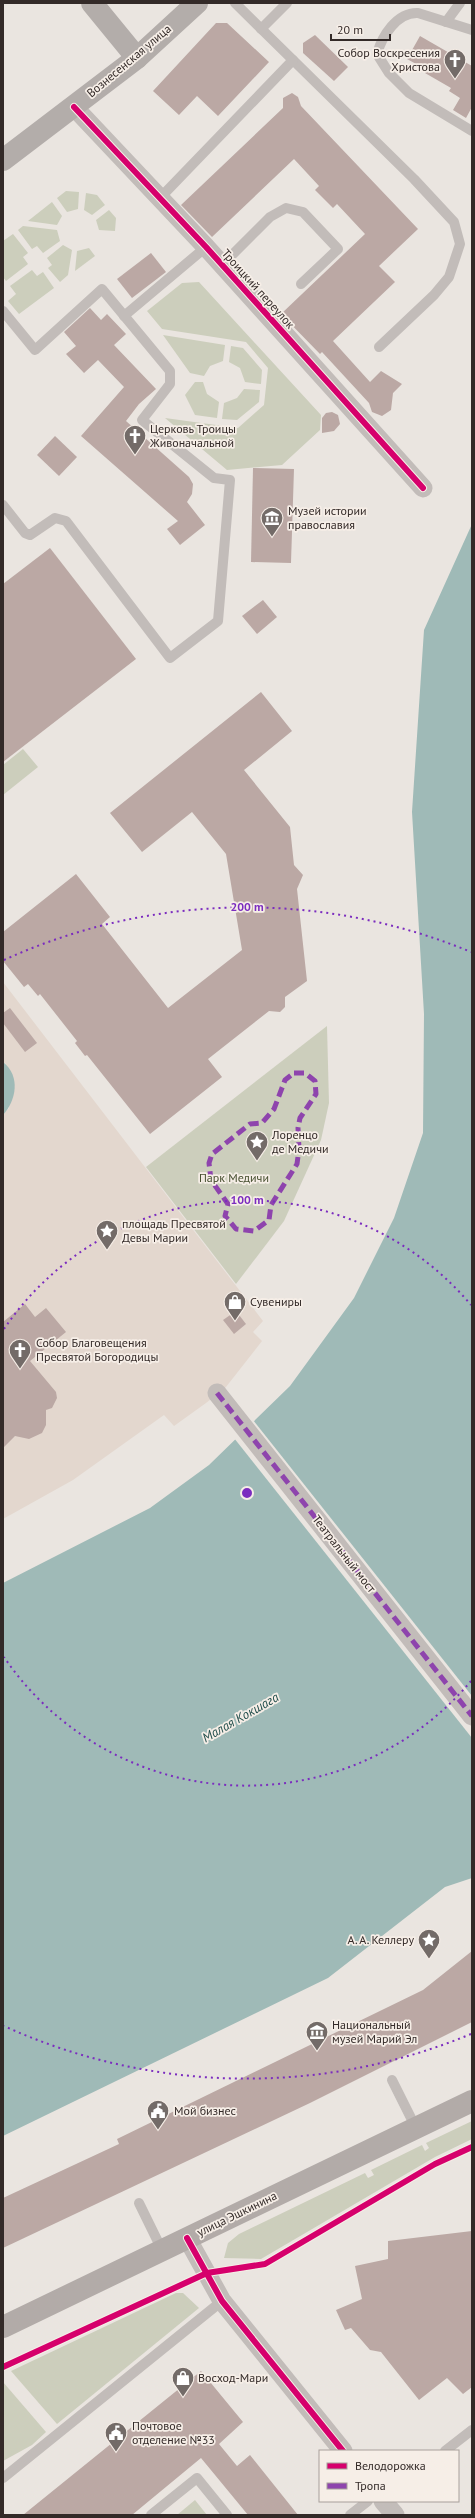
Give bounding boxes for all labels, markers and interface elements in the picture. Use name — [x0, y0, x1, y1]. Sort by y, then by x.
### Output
scale bar — [331, 16, 390, 42]
street label: Вознесенская улица — [83, 21, 174, 100]
text: 20 m — [337, 22, 363, 37]
place label: Собор Воскресения Христова — [338, 45, 440, 74]
church icon: Собор Воскресения Христова — [442, 47, 468, 80]
street label: Троицкий переулок — [219, 246, 298, 332]
place label: Церковь Троицы Живоначальной — [149, 421, 236, 450]
church icon: Церковь Троицы Живоначальной — [122, 423, 148, 456]
place label: Музей истории православия — [288, 503, 367, 532]
museum icon: Музей истории православия — [259, 505, 285, 538]
text: 200 m — [230, 899, 264, 914]
place label: Лоренцо де Медичи — [271, 1127, 329, 1156]
place icon: Лоренцо де Медичи — [244, 1129, 270, 1162]
park label: Парк Медичи — [199, 1170, 269, 1185]
text: 100 m — [230, 1192, 264, 1207]
place label: площадь Пресвятой Девы Марии — [122, 1216, 226, 1245]
place icon: площадь Пресвятой Девы Марии — [94, 1218, 120, 1251]
shop icon: Сувениры — [222, 1289, 248, 1322]
place label: Сувениры — [250, 1294, 302, 1309]
place label: Собор Благовещения Пресвятой Богородицы — [36, 1335, 158, 1364]
church icon: Собор Благовещения Пресвятой Богородицы — [7, 1337, 33, 1370]
centre of rings — [240, 1486, 254, 1500]
street label: Театральный мост — [309, 1512, 379, 1596]
water label: Малая Кокшага — [199, 1688, 282, 1746]
place icon: А. А. Келлеру — [416, 1927, 442, 1960]
place label: А. А. Келлеру — [348, 1932, 414, 1947]
place label: Национальный музей Марий Эл — [332, 2017, 417, 2046]
museum icon: Национальный музей Марий Эл — [304, 2019, 330, 2052]
public building icon: Мой бизнес — [145, 2098, 171, 2131]
place label: Мой бизнес — [174, 2103, 236, 2118]
street label: улица Эшкинина — [194, 2188, 279, 2239]
shop icon: Восход-Мари — [170, 2365, 196, 2398]
place label: Восход-Мари — [198, 2370, 268, 2385]
place label: Почтовое отделение №33 — [132, 2418, 215, 2447]
public building icon: Почтовое отделение №33 — [103, 2420, 129, 2453]
legend — [319, 2450, 459, 2502]
text: Велодорожка — [355, 2458, 426, 2473]
text: Тропа — [355, 2478, 386, 2493]

